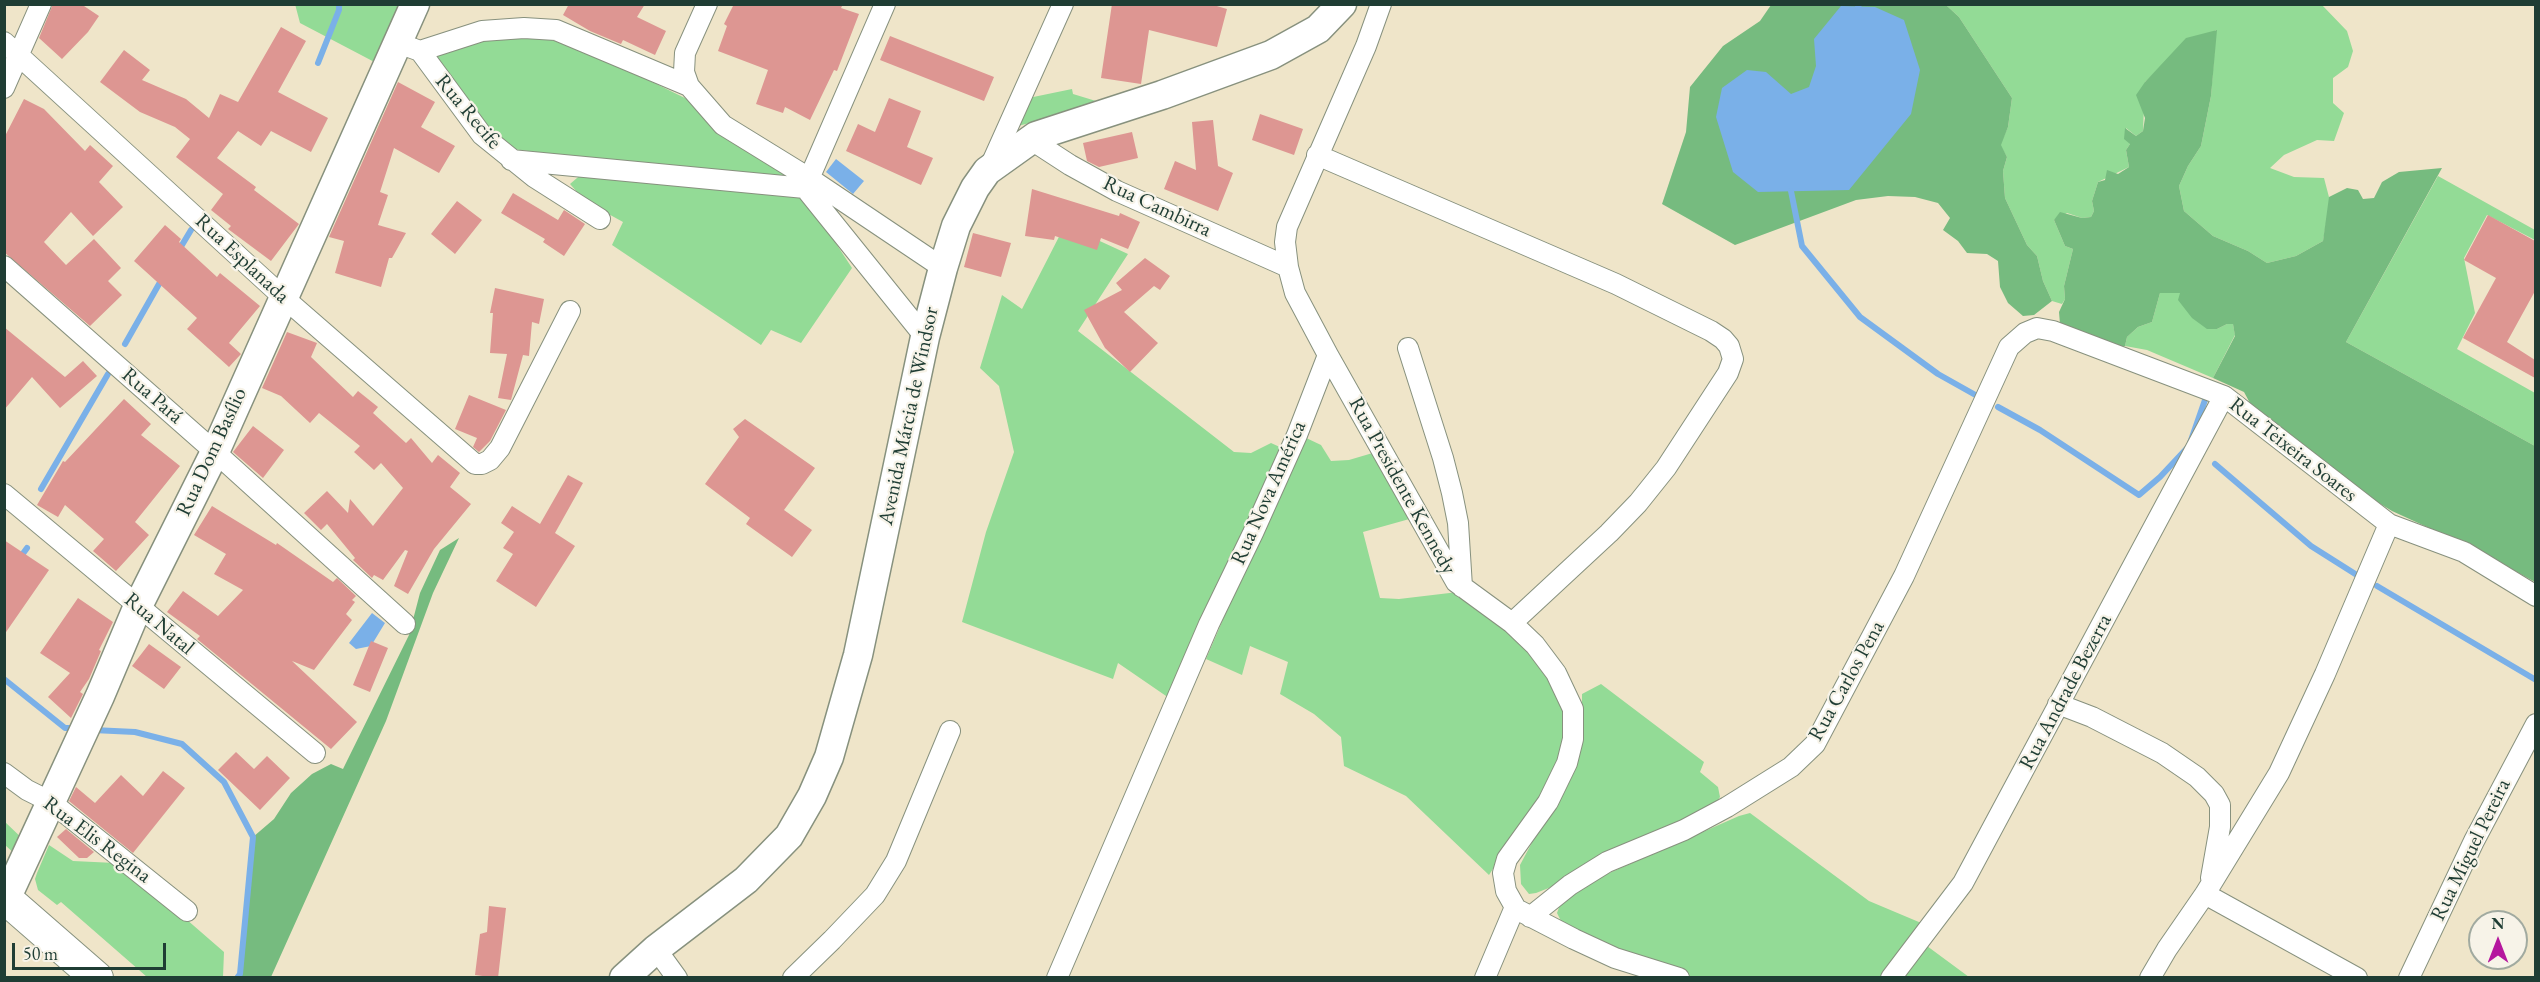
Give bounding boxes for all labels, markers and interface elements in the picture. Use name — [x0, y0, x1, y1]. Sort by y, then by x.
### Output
street label: Rua Recife — [430, 70, 506, 154]
street label: Rua Cambirra — [1099, 171, 1215, 243]
street label: Rua Esplanada — [190, 209, 294, 309]
street label: Avenida Márcia de Windsor — [874, 305, 944, 527]
street label: Rua Pará — [116, 363, 188, 429]
street label: Rua Dom Basílio — [171, 384, 253, 520]
street label: Rua Teixeira Soares — [2224, 392, 2362, 508]
street label: Rua Presidente Kennedy — [1343, 393, 1461, 579]
street label: Rua Nova América — [1226, 417, 1312, 569]
street label: Rua Natal — [119, 587, 199, 661]
street label: Rua Andrade Bezerra — [2014, 610, 2118, 774]
street label: Rua Carlos Pena — [1804, 616, 1890, 746]
street label: Rua Miguel Pereira — [2426, 775, 2516, 925]
street label: Rua Elis Regina — [38, 791, 156, 889]
north arrow — [2468, 910, 2528, 970]
text: N — [2492, 913, 2504, 934]
scale bar — [15, 931, 170, 969]
text: 50 m — [23, 942, 58, 965]

